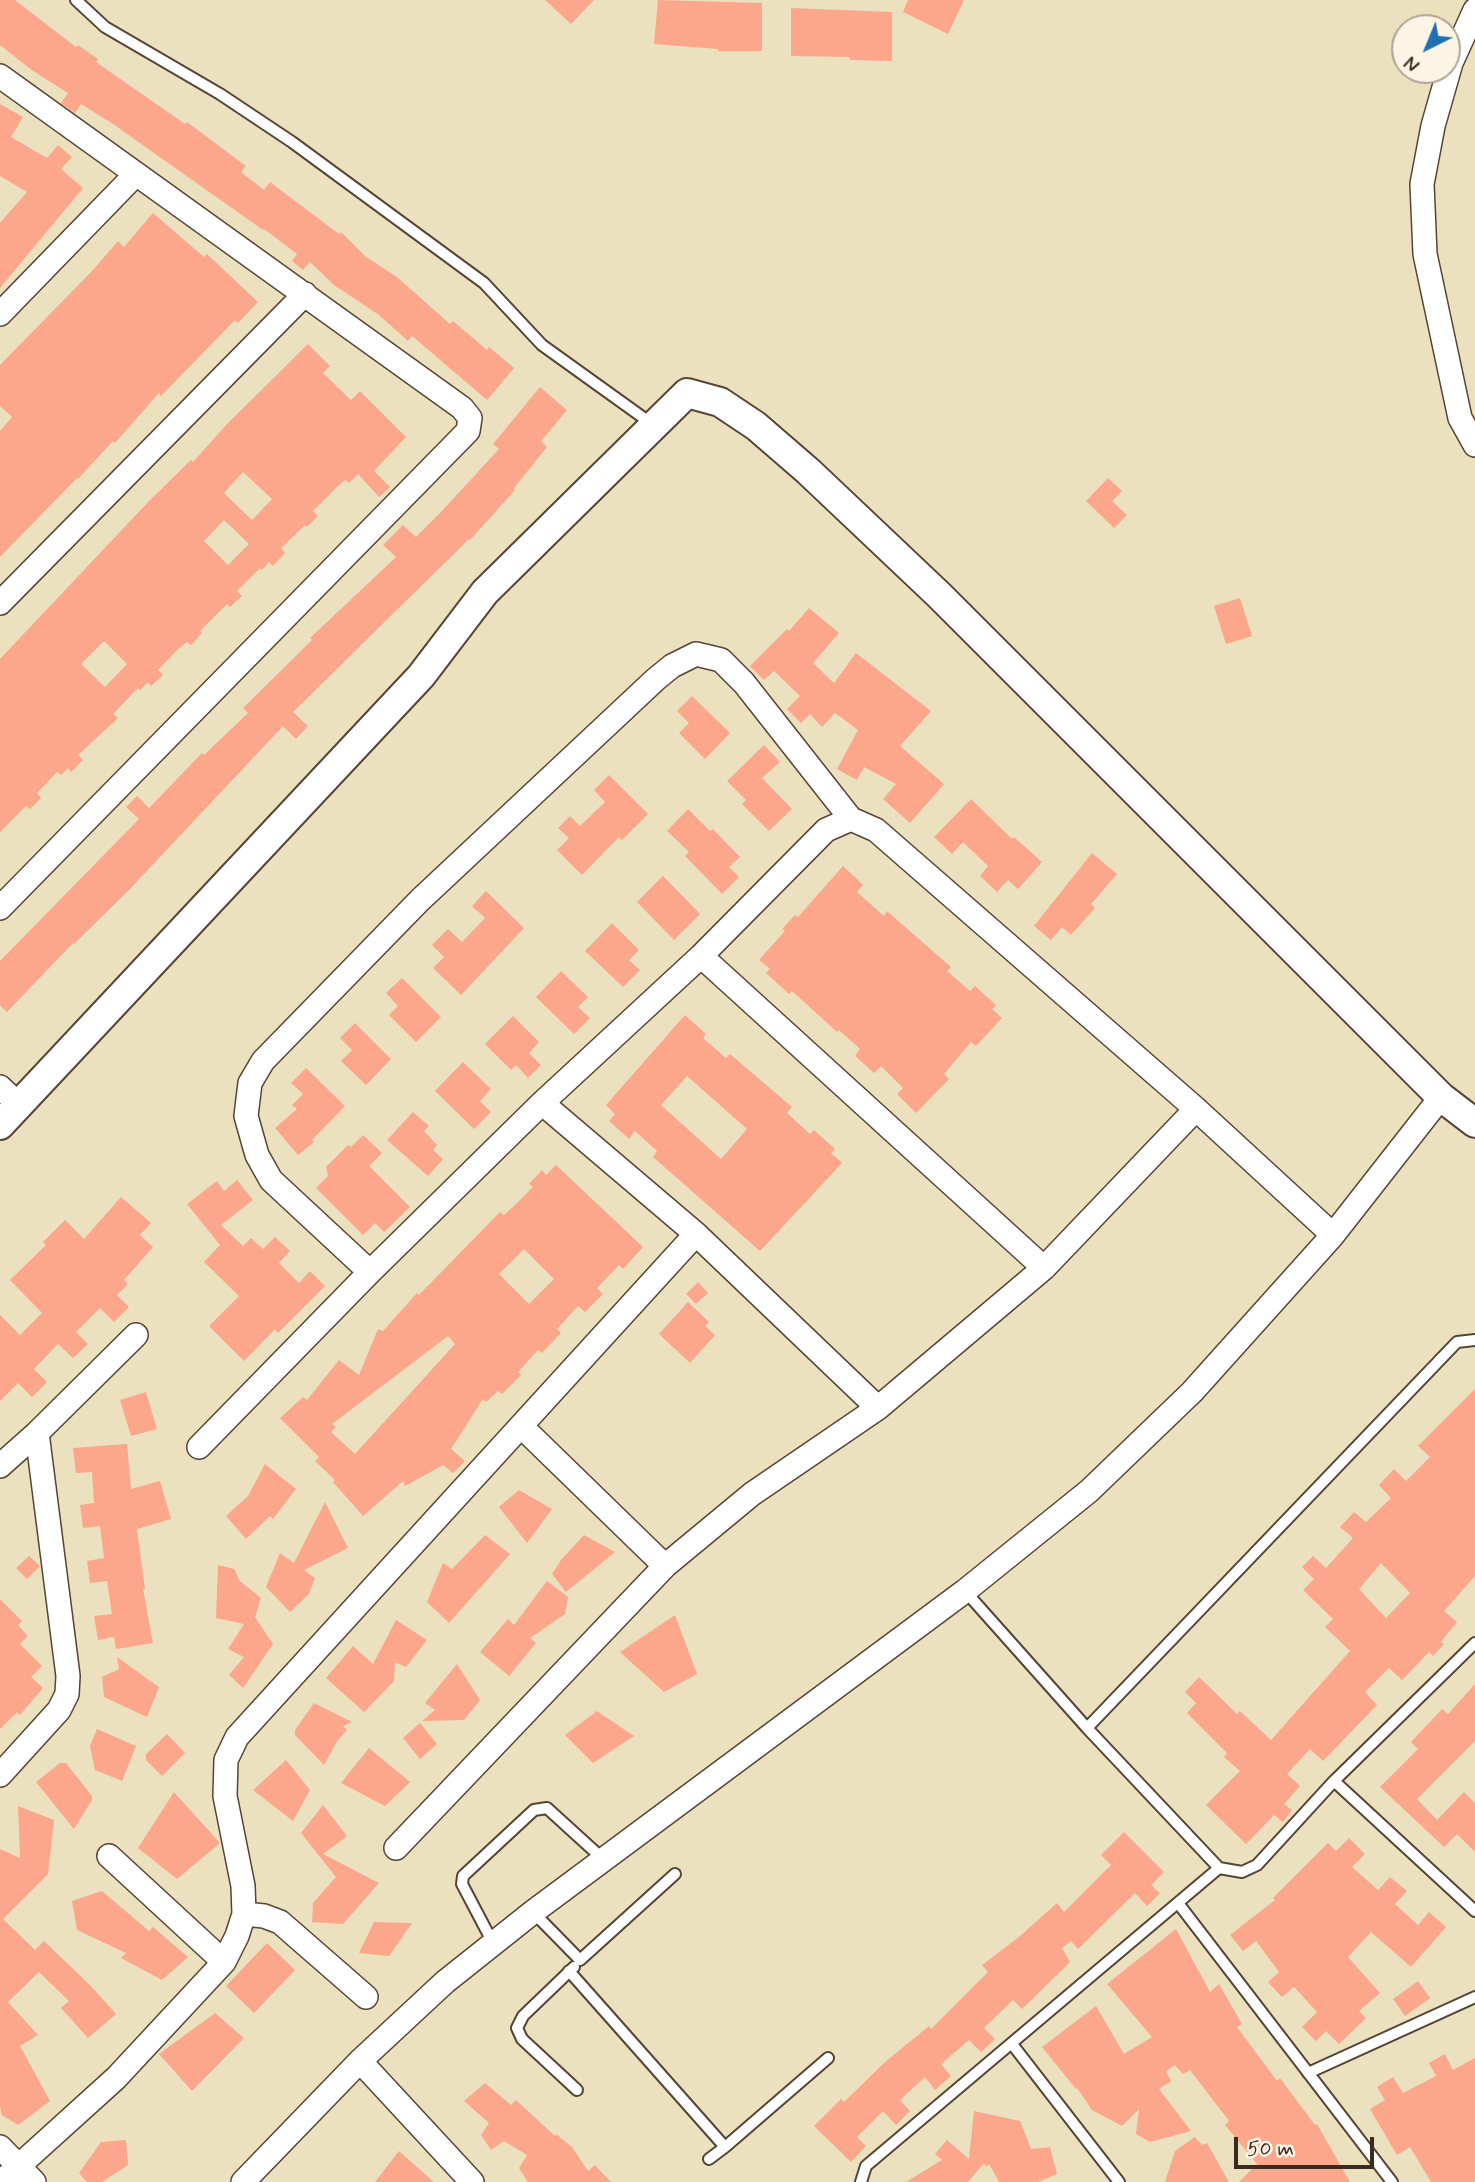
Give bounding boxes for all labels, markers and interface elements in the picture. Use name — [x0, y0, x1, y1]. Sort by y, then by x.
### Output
north arrow — [1391, 14, 1461, 84]
text: N — [1400, 50, 1426, 77]
scale bar — [1237, 2122, 1377, 2166]
text: 50 m — [1247, 2135, 1294, 2163]

